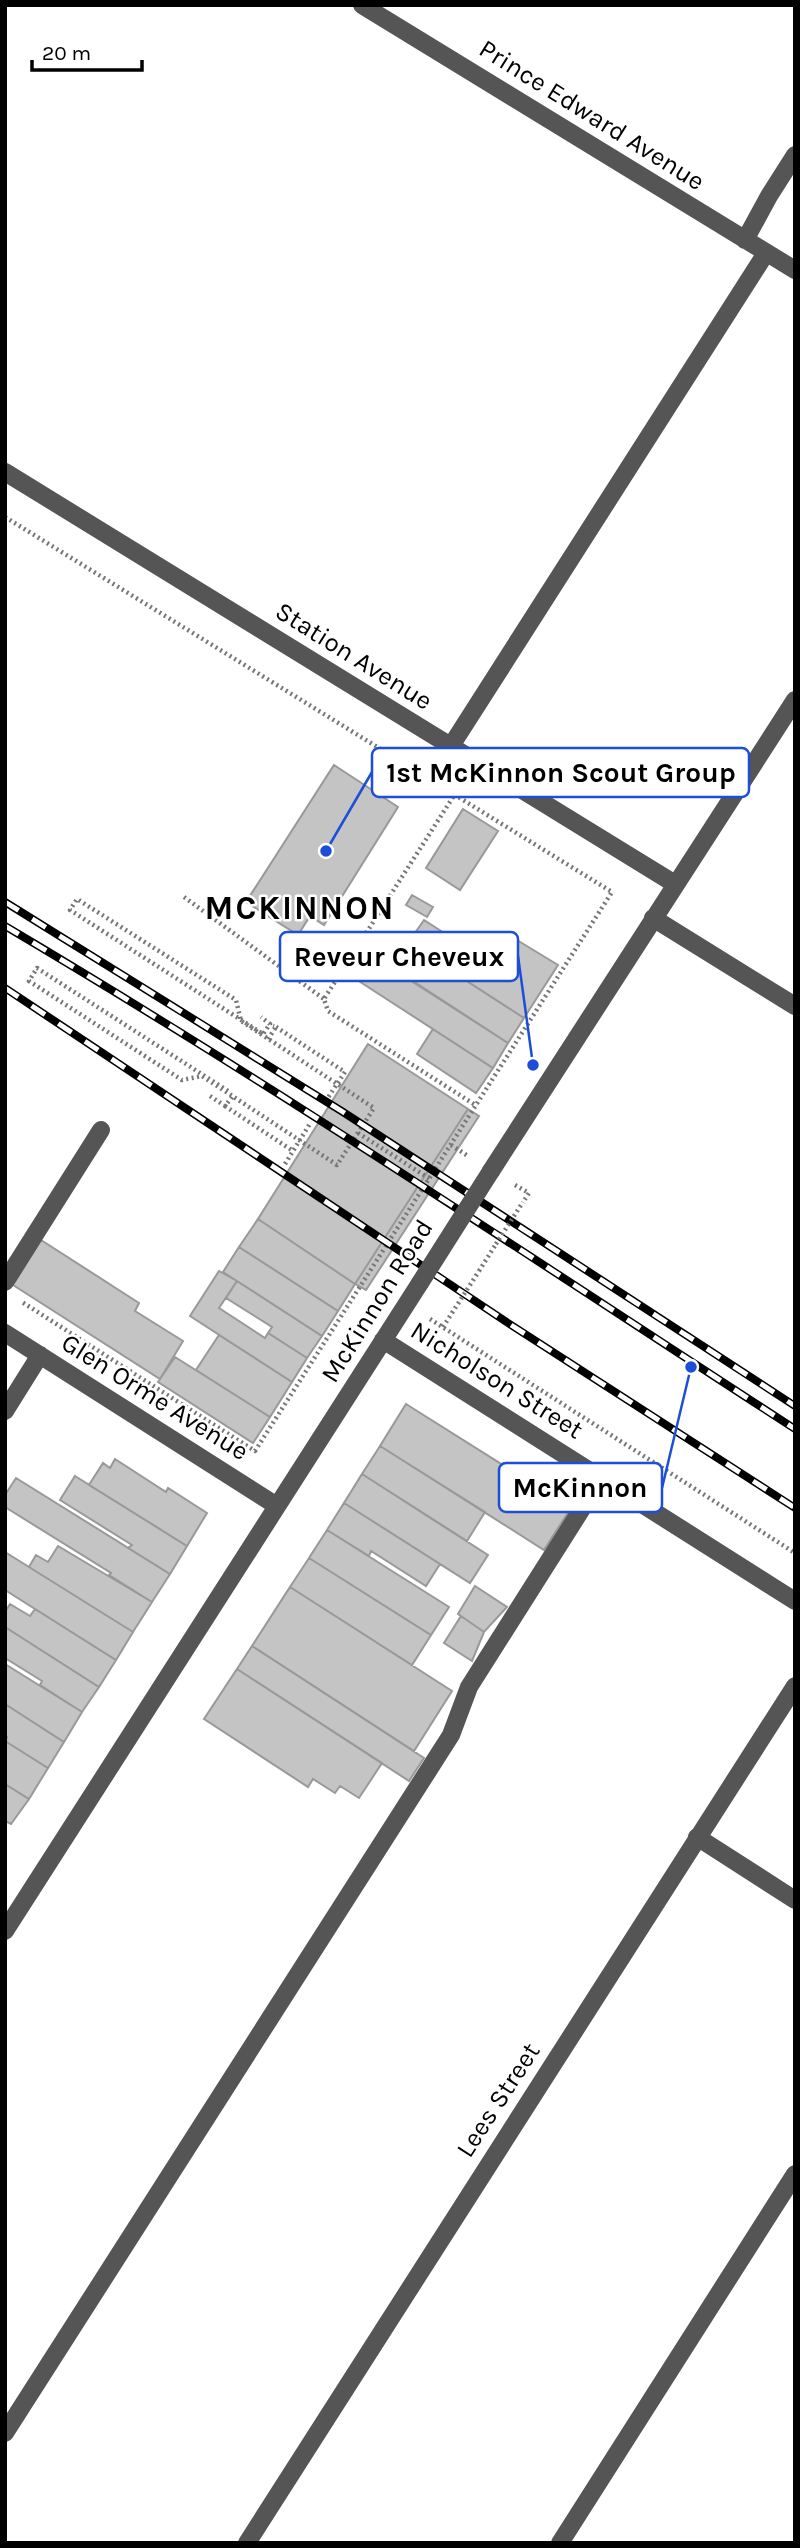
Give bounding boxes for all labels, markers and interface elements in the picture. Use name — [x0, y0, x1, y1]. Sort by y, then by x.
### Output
scale bar — [32, 28, 142, 72]
street label: Prince Edward Avenue — [474, 33, 710, 197]
text: 20 m — [42, 41, 91, 65]
street label: Station Avenue — [270, 595, 438, 717]
callout: 1st McKinnon Scout Group — [372, 748, 749, 797]
text: 1st McKinnon Scout Group — [386, 756, 736, 789]
district label: MCKINNON — [205, 889, 395, 927]
callout: Reveur Cheveux — [280, 932, 518, 981]
text: Reveur Cheveux — [294, 940, 505, 973]
street label: McKinnon Road — [314, 1214, 440, 1388]
street label: Nicholson Street — [405, 1315, 589, 1446]
street label: Glen Orme Avenue — [56, 1327, 254, 1467]
callout: McKinnon — [499, 1463, 662, 1512]
text: McKinnon — [513, 1471, 648, 1504]
street label: Lees Street — [450, 2037, 547, 2163]

